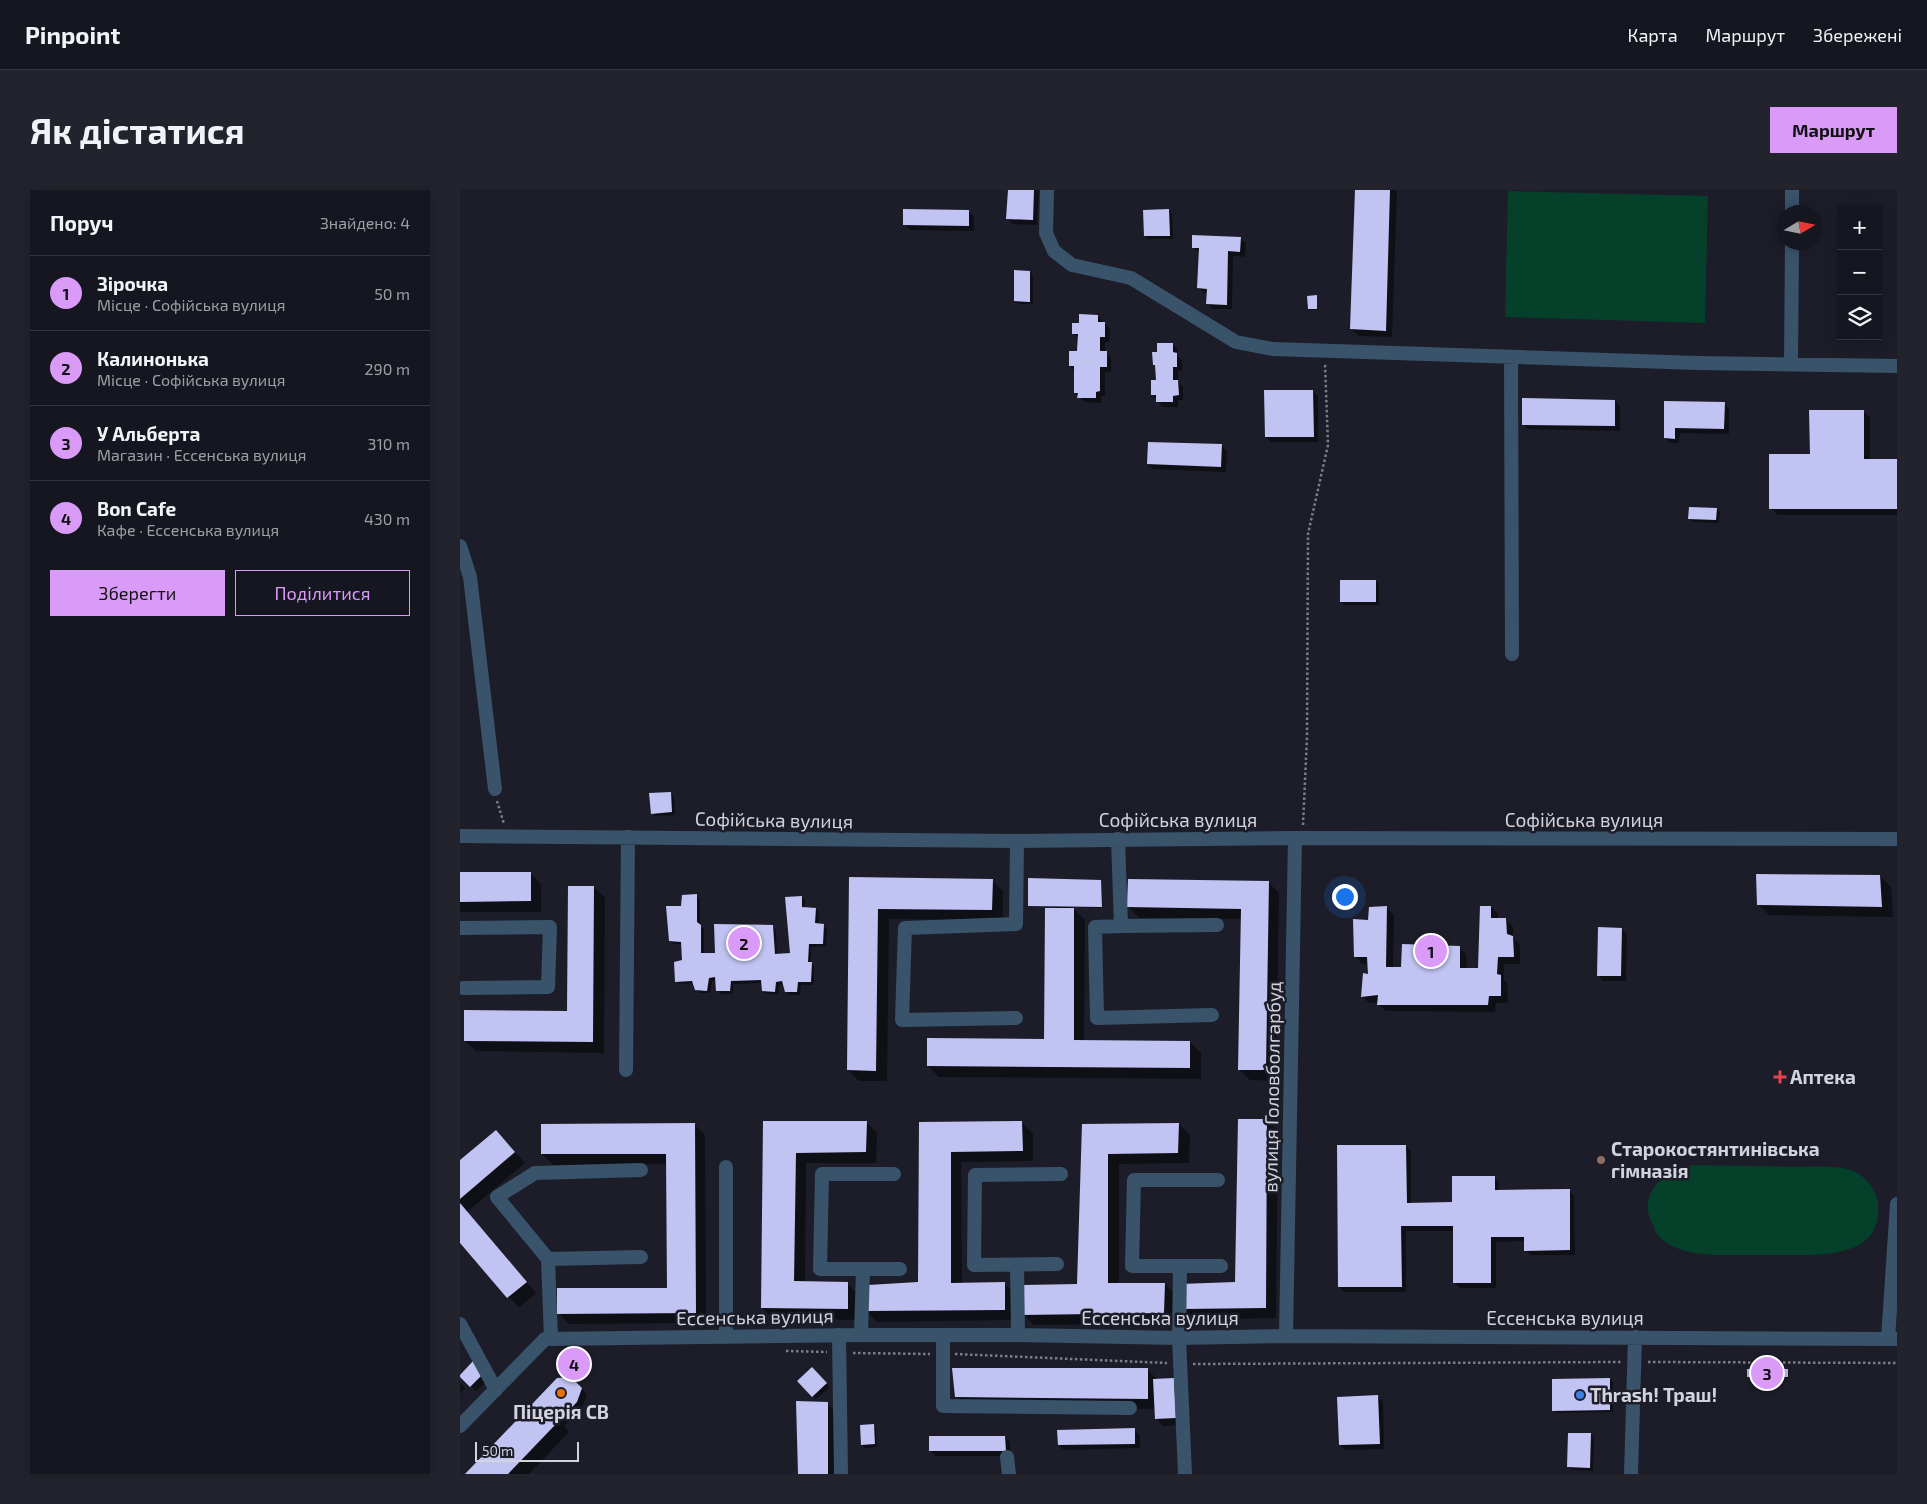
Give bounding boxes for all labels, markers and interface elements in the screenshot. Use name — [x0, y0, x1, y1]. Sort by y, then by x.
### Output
text: Pinpoint — [25, 20, 120, 49]
text: Карта — [1628, 24, 1678, 46]
text: Маршрут — [1706, 24, 1785, 46]
text: Збережені — [1813, 24, 1902, 46]
button: Маршрут — [1770, 107, 1897, 153]
text: Як дістатися — [30, 109, 244, 151]
north arrow — [1777, 205, 1822, 250]
map controls — [1837, 205, 1882, 340]
button: + — [1837, 205, 1882, 250]
text: Поруч — [50, 210, 113, 235]
text: Знайдено: 4 — [320, 213, 410, 232]
button: − — [1837, 250, 1882, 295]
text: Зірочка — [97, 272, 168, 295]
text: 1 — [63, 284, 69, 303]
text: 50 m — [374, 284, 410, 303]
text: Місце · Софійська вулиця — [97, 295, 285, 314]
button: layers — [1837, 295, 1882, 340]
text: Калинонька — [97, 347, 209, 370]
text: 2 — [61, 359, 71, 378]
text: 290 m — [365, 359, 410, 378]
text: Місце · Софійська вулиця — [97, 370, 285, 389]
text: У Альберта — [97, 422, 200, 445]
text: 3 — [61, 434, 71, 453]
text: 310 m — [368, 434, 410, 453]
text: Магазин · Ессенська вулиця — [97, 445, 306, 464]
text: Bon Cafe — [97, 497, 176, 520]
text: 4 — [61, 509, 71, 528]
text: 430 m — [364, 509, 410, 528]
text: Кафе · Ессенська вулиця — [97, 520, 279, 539]
button: Зберегти — [50, 570, 225, 616]
button: Поділитися — [235, 570, 410, 616]
street label: Софійська вулиця — [695, 807, 853, 833]
street label: Софійська вулиця — [1099, 808, 1257, 832]
street label: Софійська вулиця — [1505, 808, 1663, 832]
your location — [1332, 884, 1358, 910]
pin: 2 — [728, 924, 760, 962]
pin: 1 — [1415, 932, 1447, 970]
street label: вулиця Головболгарбуд — [1258, 981, 1286, 1193]
place label: Аптека — [1790, 1065, 1856, 1088]
marker: Аптека — [1774, 1071, 1786, 1083]
place label: Старокостянтинівська гімназія — [1611, 1137, 1820, 1182]
marker: Старокостянтинівська гімназія — [1595, 1154, 1607, 1166]
street label: Ессенська вулиця — [676, 1304, 834, 1330]
street label: Ессенська вулиця — [1081, 1306, 1239, 1330]
street label: Ессенська вулиця — [1486, 1306, 1644, 1330]
pin: 4 — [558, 1345, 590, 1383]
pin: 3 — [1751, 1354, 1783, 1392]
place label: Thrash! Траш! — [1590, 1383, 1717, 1406]
marker: Піцерія СВ — [555, 1387, 567, 1399]
marker: Thrash! Траш! — [1574, 1389, 1586, 1401]
place label: Піцерія СВ — [513, 1400, 609, 1423]
scale bar — [475, 1439, 579, 1462]
text: 50 m — [482, 1442, 513, 1459]

